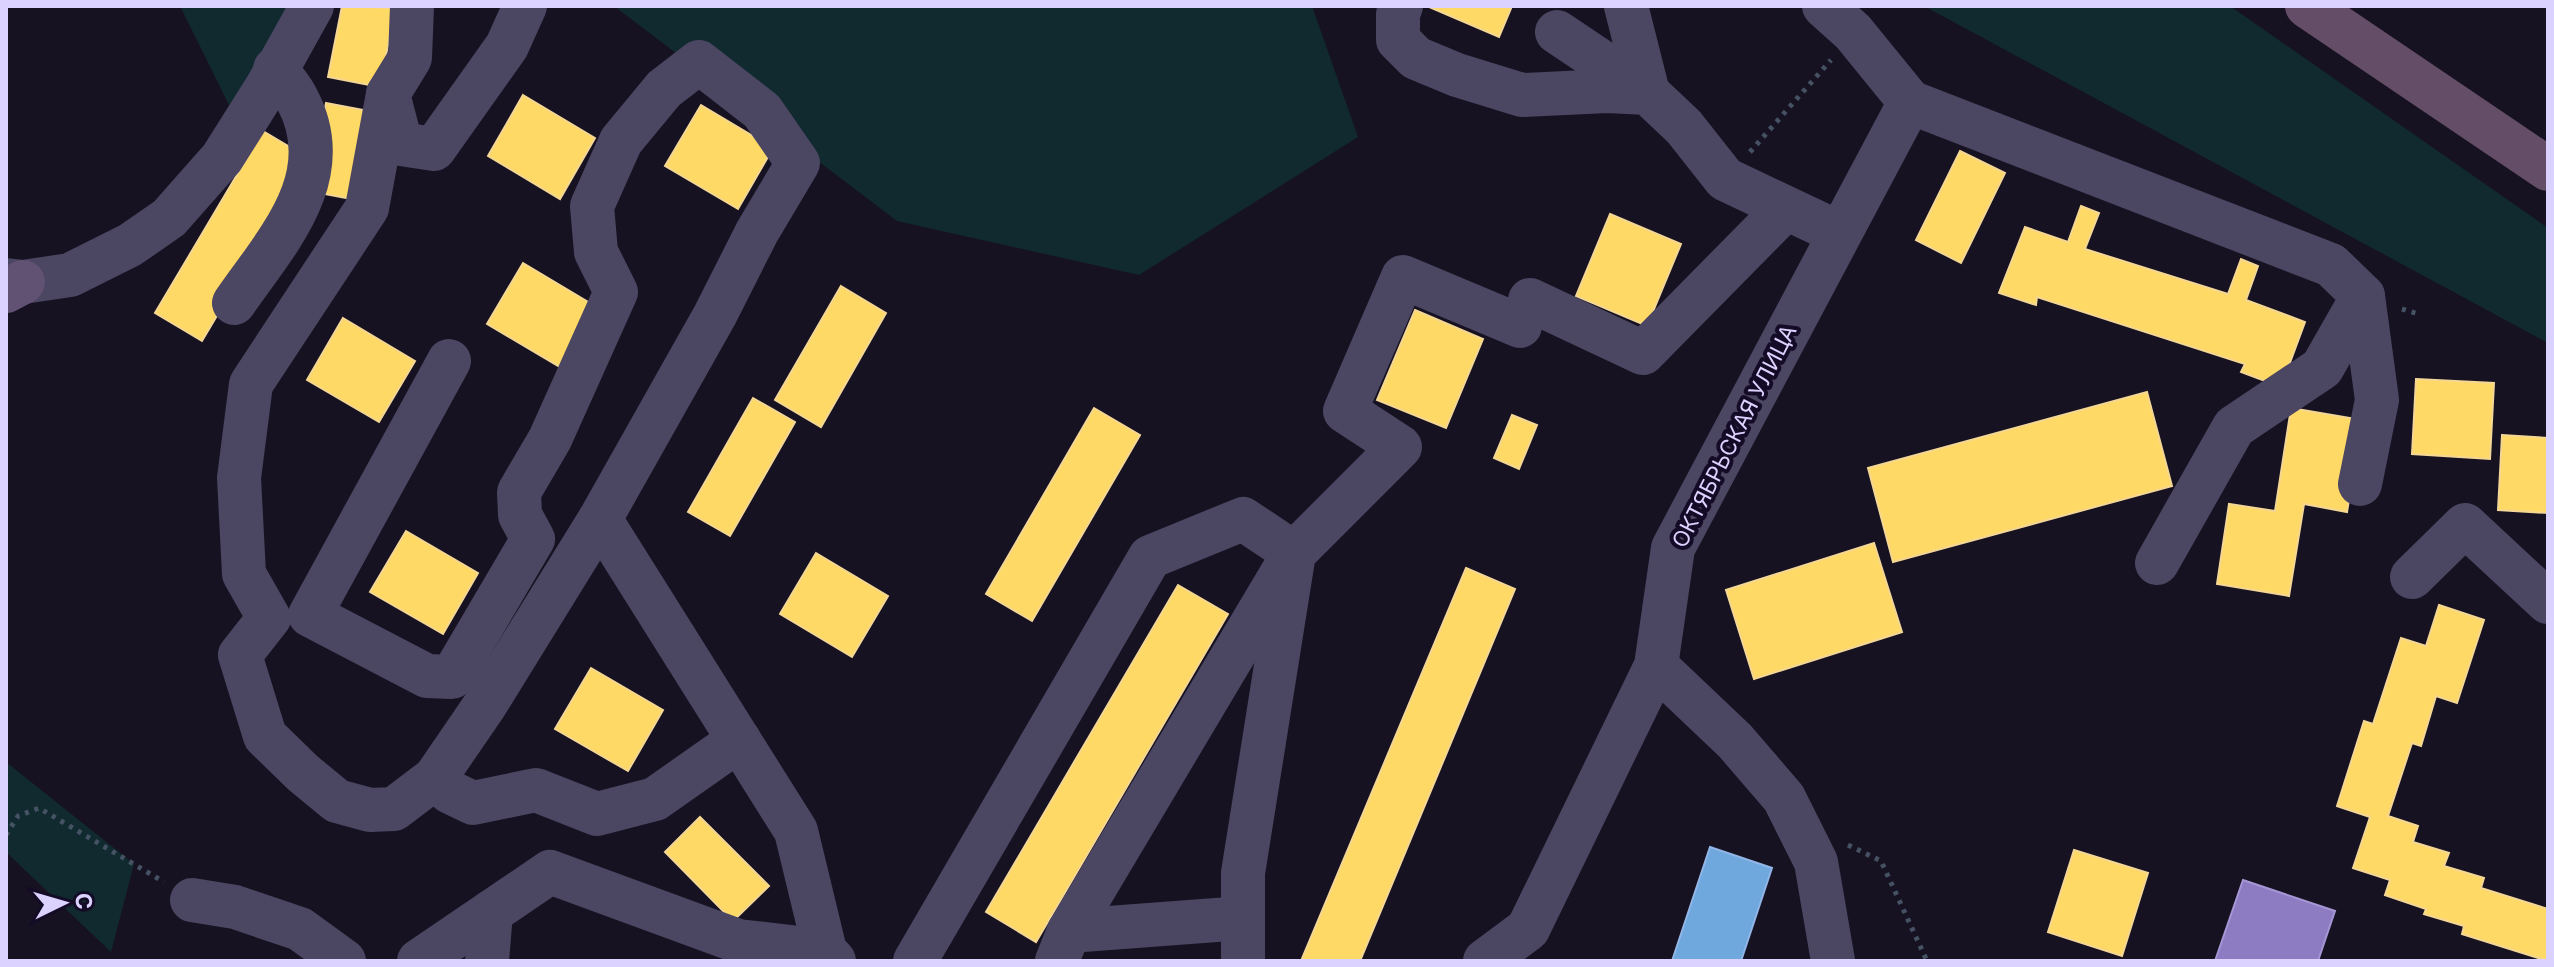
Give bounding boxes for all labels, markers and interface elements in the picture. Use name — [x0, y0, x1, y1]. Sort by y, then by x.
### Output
street label: ОКТЯБРЬСКАЯ УЛИЦА — [1666, 320, 1802, 552]
north arrow — [24, 863, 104, 943]
text: С — [70, 892, 98, 910]

